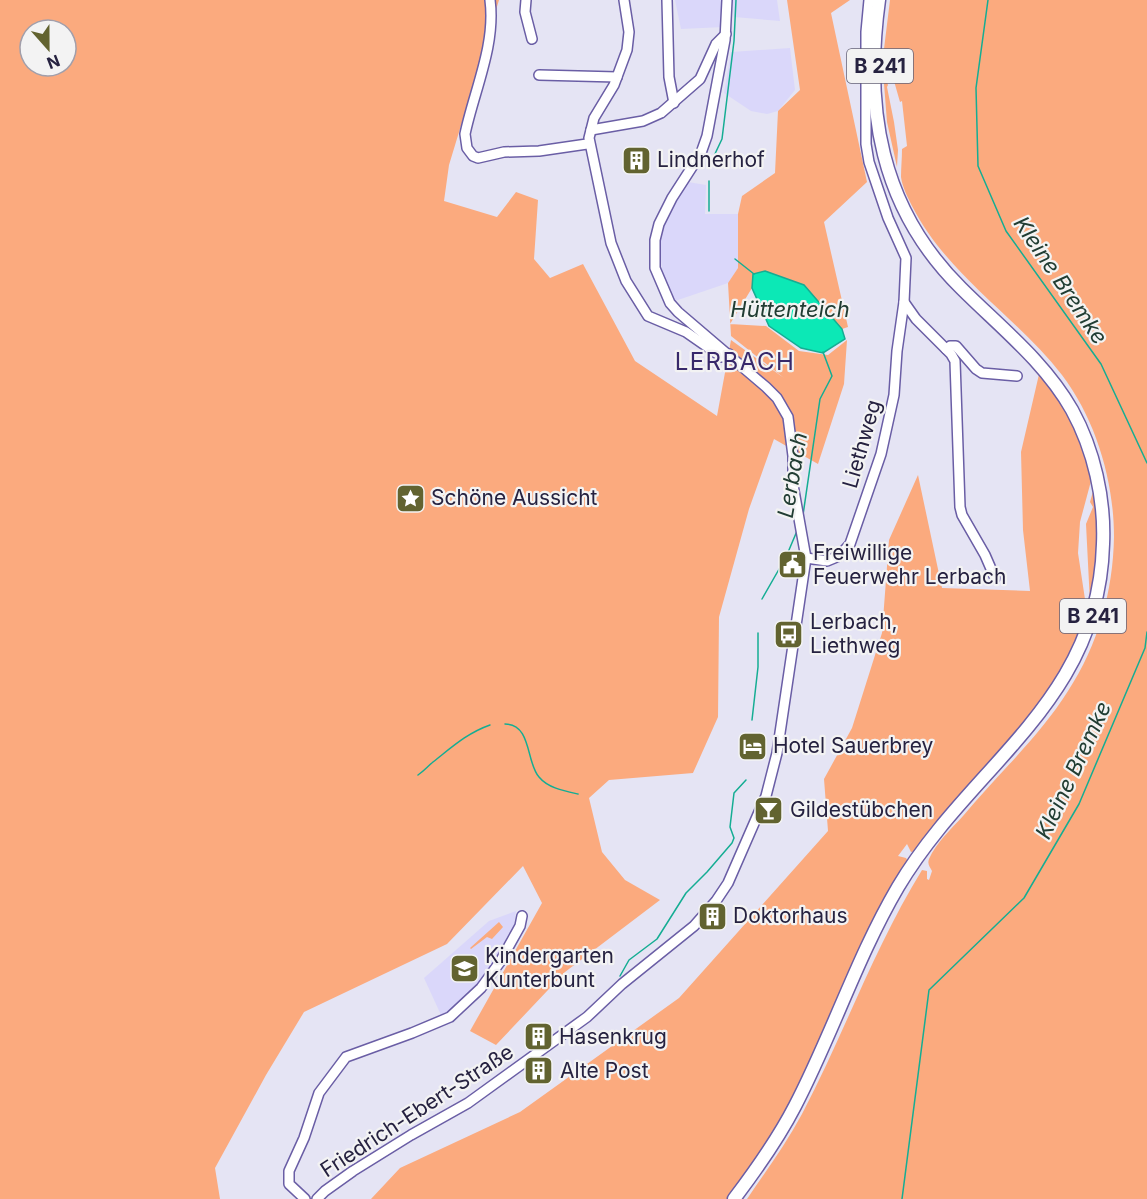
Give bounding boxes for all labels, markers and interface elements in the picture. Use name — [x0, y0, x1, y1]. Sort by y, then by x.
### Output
north arrow — [18, 18, 78, 78]
road number: B 241 — [847, 49, 913, 83]
text: N — [44, 50, 63, 74]
building icon: Lindnerhof — [620, 144, 652, 176]
place label: Lindnerhof — [657, 147, 765, 172]
water label: Kleine Bremke — [1009, 211, 1113, 349]
water label: Hüttenteich — [730, 296, 850, 322]
district label: LERBACH — [675, 347, 795, 376]
street label: Liethweg — [837, 397, 886, 491]
water label: Lerbach — [772, 430, 812, 520]
place icon: Schöne Aussicht — [394, 482, 426, 514]
place label: Schöne Aussicht — [431, 485, 598, 510]
place label: Freiwillige Feuerwehr Lerbach — [813, 540, 1006, 589]
public building icon: Freiwillige Feuerwehr Lerbach — [776, 549, 808, 581]
road number: B 241 — [1060, 599, 1126, 633]
place label: Lerbach, Liethweg — [810, 609, 900, 658]
bus stop icon: Lerbach, Liethweg — [773, 618, 805, 650]
water label: Kleine Bremke — [1030, 697, 1116, 843]
hotel icon: Hotel Sauerbrey — [736, 730, 768, 762]
place label: Hotel Sauerbrey — [773, 733, 934, 758]
bar icon: Gildestübchen — [753, 794, 785, 826]
place label: Gildestübchen — [790, 797, 933, 822]
building icon: Doktorhaus — [696, 900, 728, 932]
place label: Doktorhaus — [733, 903, 847, 928]
place label: Kindergarten Kunterbunt — [485, 943, 614, 992]
school or university icon: Kindergarten Kunterbunt — [448, 952, 480, 984]
building icon: Hasenkrug — [522, 1021, 554, 1053]
place label: Hasenkrug — [559, 1024, 667, 1049]
street label: Friedrich-Ebert-Straße — [316, 1039, 518, 1182]
building icon: Alte Post — [523, 1055, 555, 1087]
place label: Alte Post — [560, 1058, 649, 1083]

